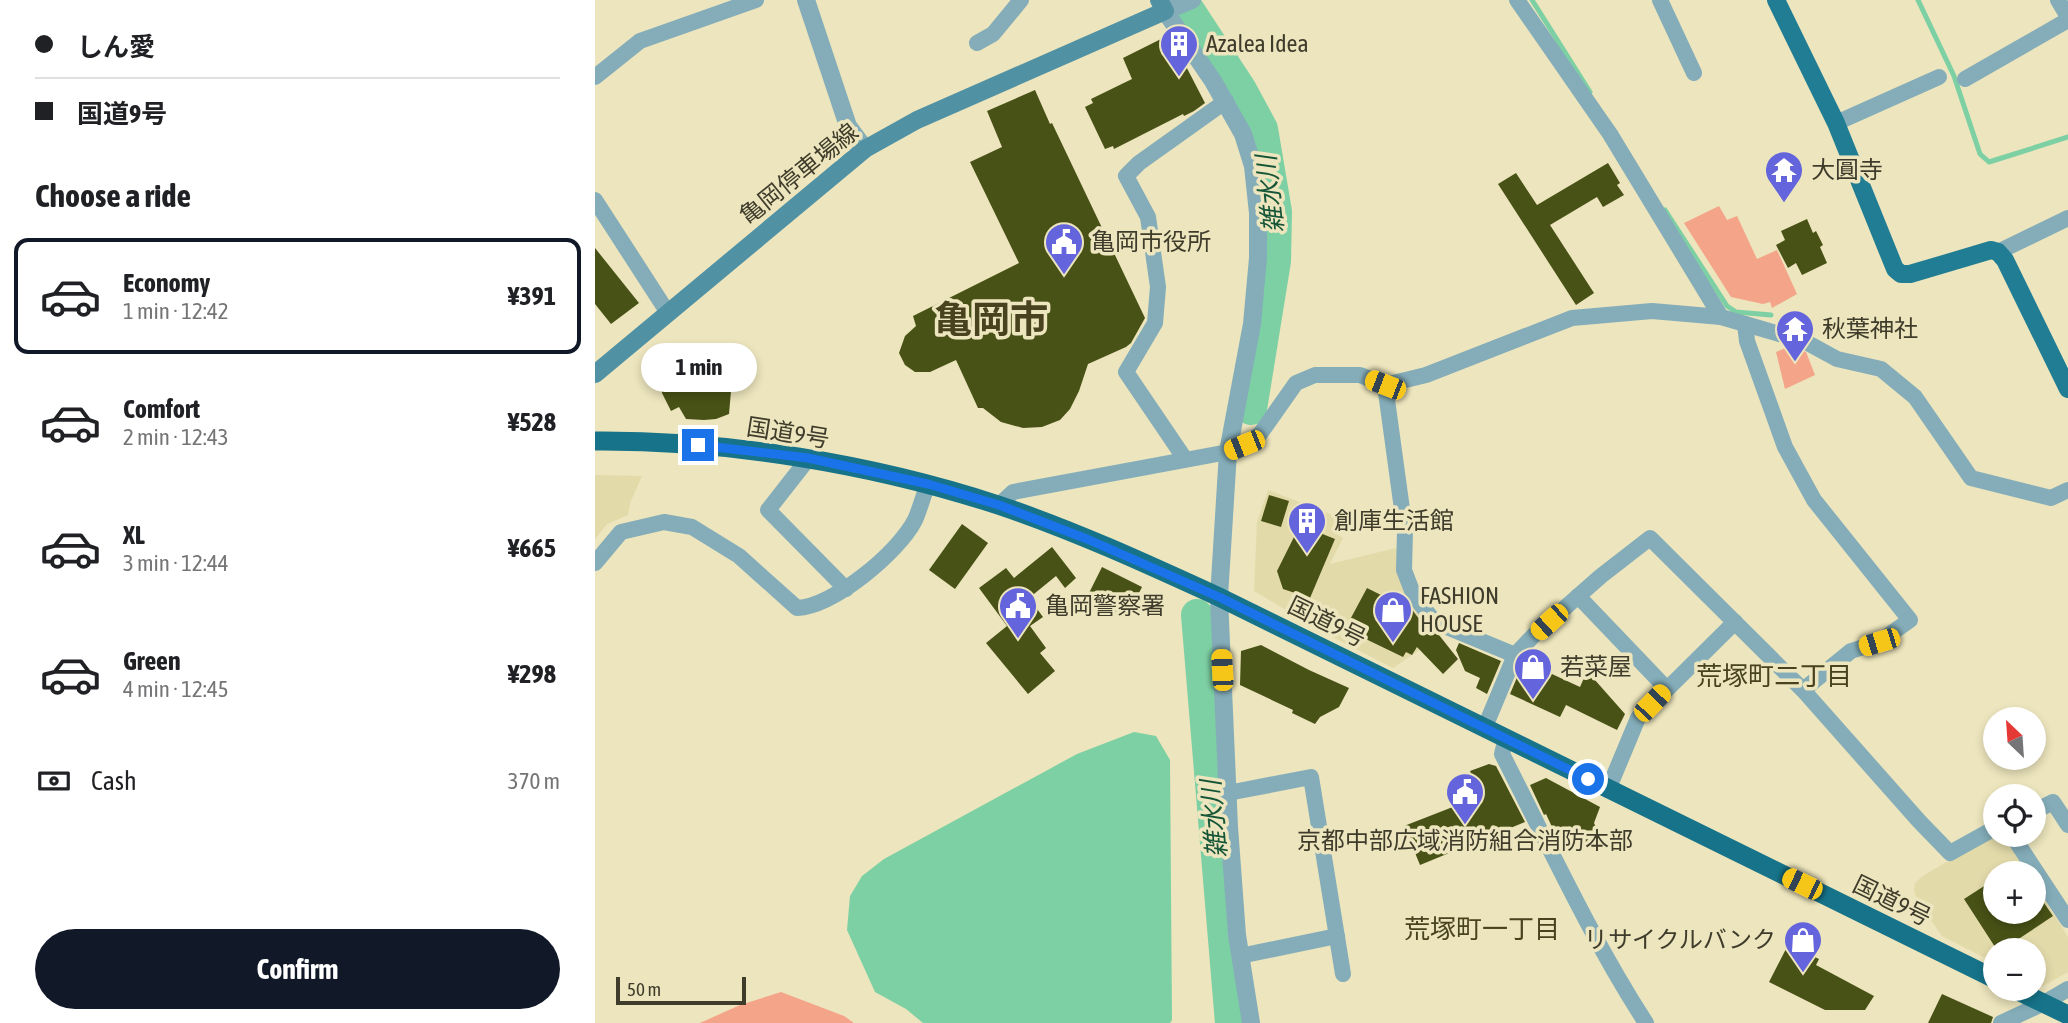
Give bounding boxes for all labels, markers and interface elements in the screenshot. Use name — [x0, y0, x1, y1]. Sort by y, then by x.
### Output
building icon: Azalea Idea — [1158, 23, 1200, 78]
place label: Azalea Idea — [1206, 30, 1309, 57]
text: しん愛 — [77, 32, 155, 62]
text: 国道9号 — [77, 99, 167, 129]
street label: 亀岡停車場線 — [734, 118, 863, 229]
temple icon: 大圓寺 — [1763, 149, 1805, 204]
water label: 雑水川 — [1251, 151, 1289, 234]
place label: 大圓寺 — [1811, 156, 1883, 183]
text: Choose a ride — [35, 177, 191, 214]
public building icon: 亀岡市役所 — [1043, 221, 1085, 276]
place label: 亀岡市役所 — [1091, 228, 1211, 255]
icon: car — [39, 265, 102, 328]
text: Economy — [123, 268, 210, 298]
text: ¥391 — [508, 281, 556, 311]
text: 1 min · 12:42 — [123, 298, 229, 324]
district label: 亀岡市 — [934, 298, 1048, 341]
temple icon: 秋葉神社 — [1774, 308, 1816, 363]
place label: 秋葉神社 — [1822, 315, 1918, 342]
callout: 1 min — [640, 344, 756, 392]
text: 1 min — [676, 354, 722, 380]
car — [1362, 368, 1409, 402]
icon: car — [39, 391, 102, 454]
text: Comfort — [123, 394, 200, 424]
text: ¥528 — [508, 407, 556, 437]
street label: 国道9号 — [745, 413, 831, 452]
text: 2 min · 12:43 — [123, 424, 229, 450]
car — [1221, 427, 1268, 463]
route end — [682, 429, 714, 461]
building icon: 創庫生活館 — [1286, 500, 1328, 555]
place label: 創庫生活館 — [1334, 507, 1454, 534]
icon: car — [39, 517, 102, 580]
text: XL — [123, 520, 145, 550]
text: ¥665 — [508, 533, 556, 563]
text: 3 min · 12:44 — [123, 550, 229, 576]
place label: FASHION HOUSE — [1420, 582, 1499, 637]
public building icon: 亀岡警察署 — [997, 585, 1039, 640]
shop icon: FASHION HOUSE — [1372, 589, 1414, 644]
street label: 国道9号 — [1284, 591, 1371, 652]
place label: 亀岡警察署 — [1045, 592, 1165, 619]
car — [1527, 600, 1572, 644]
car — [1856, 626, 1903, 658]
icon: car — [39, 643, 102, 706]
text: Green — [123, 646, 181, 676]
shop icon: 若菜屋 — [1512, 646, 1554, 701]
car — [1211, 648, 1234, 692]
place label: 若菜屋 — [1560, 653, 1632, 680]
text: ¥298 — [508, 659, 556, 689]
district label: 荒塚町二丁目 — [1696, 661, 1852, 691]
text: 4 min · 12:45 — [123, 676, 229, 702]
car — [1630, 681, 1675, 725]
north arrow — [1983, 707, 2046, 770]
map controls — [1983, 707, 2046, 1001]
icon: cash — [35, 762, 73, 800]
route start — [1572, 763, 1604, 795]
text: Cash — [91, 766, 137, 796]
text: 370 m — [508, 768, 560, 794]
public building icon: 京都中部広域消防組合消防本部 — [1444, 771, 1486, 826]
water label: 雑水川 — [1195, 776, 1232, 859]
button: locate — [1983, 784, 2046, 847]
place label: 京都中部広域消防組合消防本部 — [1297, 827, 1633, 854]
button: + — [1983, 861, 2046, 924]
car — [1779, 865, 1826, 903]
street label: 国道9号 — [1849, 870, 1936, 931]
district label: 荒塚町一丁目 — [1404, 914, 1560, 944]
shop icon: リサイクルバンク — [1782, 919, 1824, 974]
place label: リサイクルバンク — [1584, 926, 1776, 953]
button: Confirm — [35, 929, 560, 1009]
button: − — [1983, 938, 2046, 1001]
scale bar — [616, 974, 745, 1006]
text: 50 m — [627, 978, 661, 1000]

